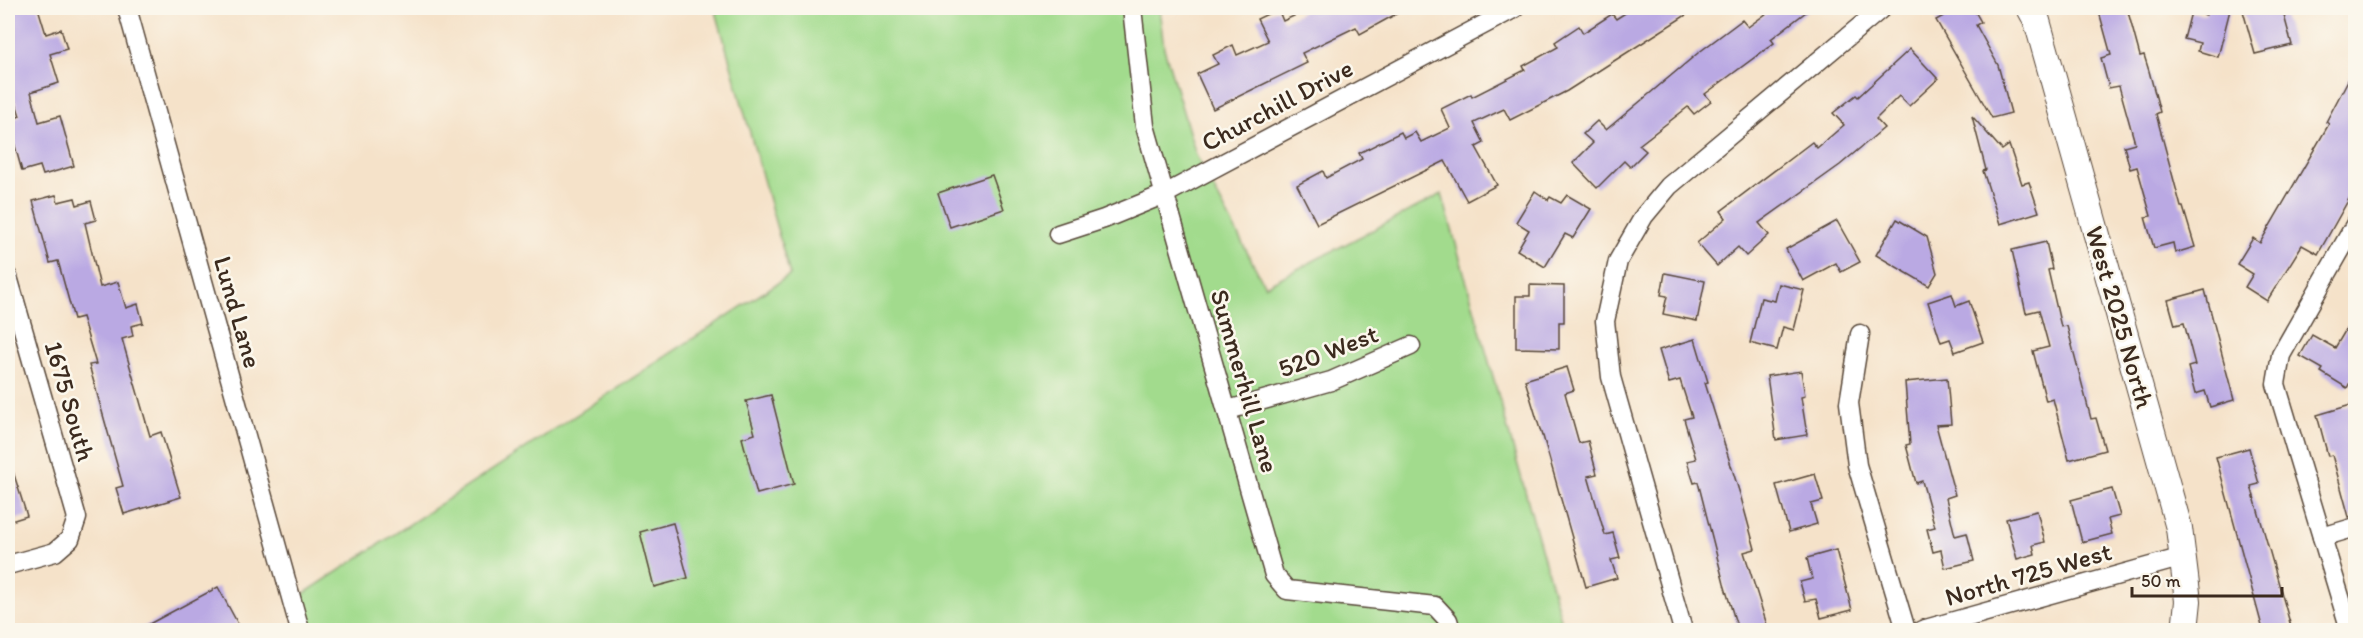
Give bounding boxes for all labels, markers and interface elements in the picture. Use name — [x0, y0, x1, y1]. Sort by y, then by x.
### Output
street label: Churchill Drive — [1196, 52, 1358, 158]
street label: West 2025 North — [2079, 222, 2161, 412]
street label: Lund Lane — [207, 252, 269, 372]
street label: Summerhill Lane — [1204, 286, 1286, 476]
street label: 520 West — [1274, 317, 1383, 385]
street label: 1675 South — [38, 337, 102, 465]
street label: North 725 West — [1941, 535, 2115, 613]
scale bar — [2132, 560, 2282, 598]
text: 50 m — [2141, 570, 2181, 592]

